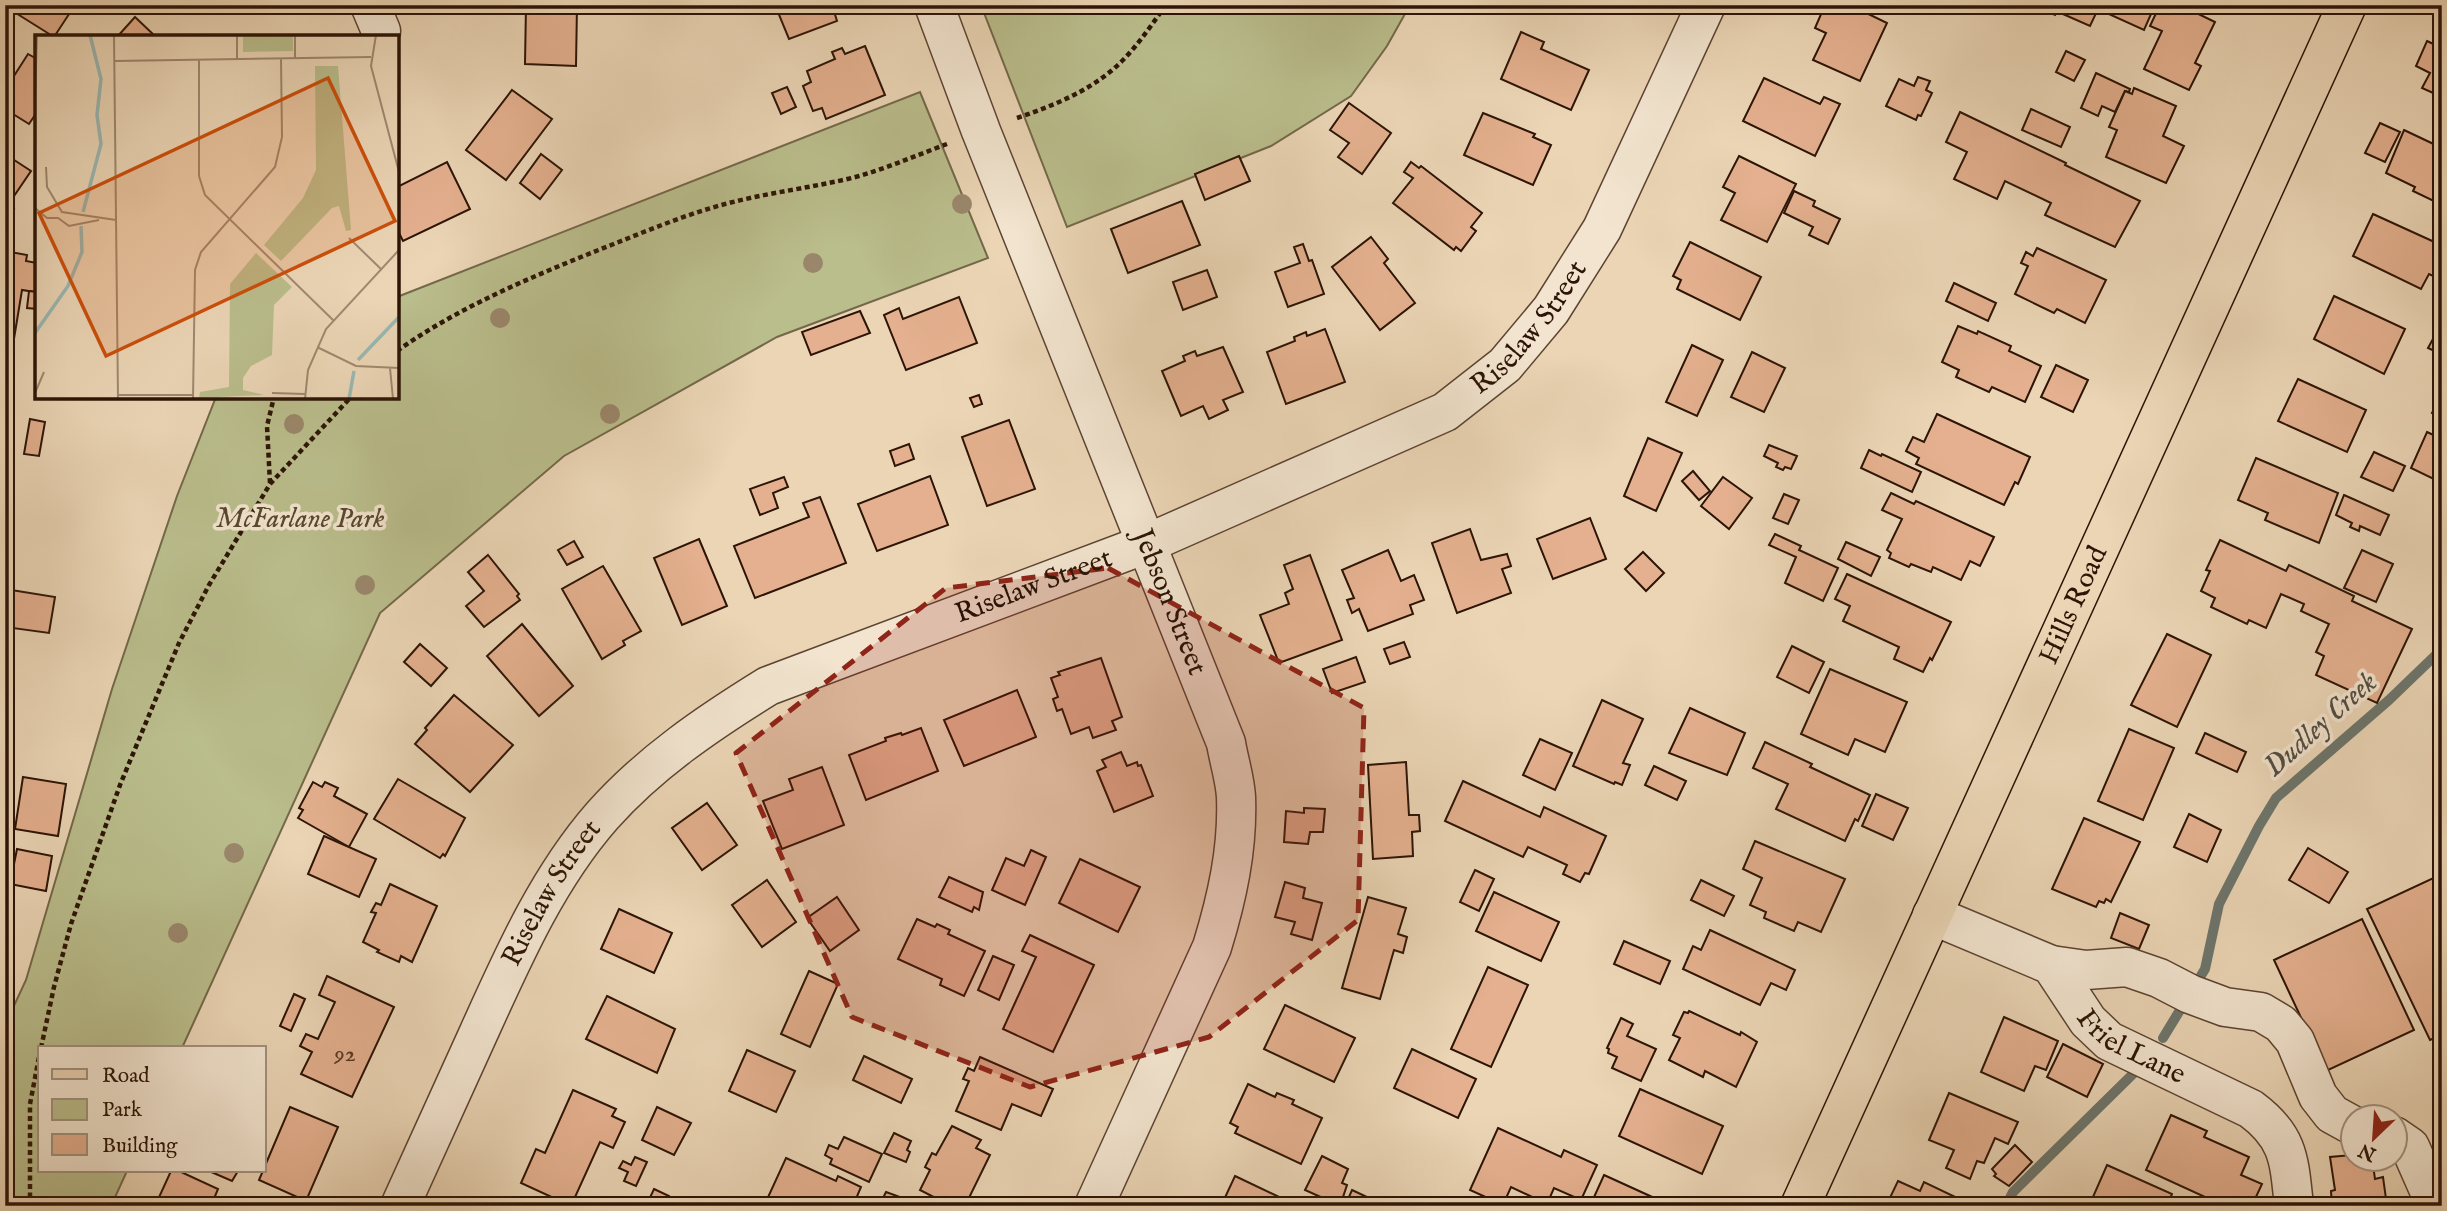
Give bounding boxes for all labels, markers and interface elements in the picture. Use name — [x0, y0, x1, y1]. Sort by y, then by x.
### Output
inset map — [35, 35, 399, 399]
street label: Riselaw Street — [1464, 254, 1595, 403]
park label: McFarlane Park — [216, 502, 384, 537]
street label: Jebson Street — [1124, 521, 1215, 681]
street label: Riselaw Street — [950, 541, 1117, 632]
street label: Hills Road — [2031, 541, 2116, 670]
water label: Dudley Creek — [2256, 664, 2386, 786]
street label: Riselaw Street — [494, 812, 609, 972]
street label: Friel Lane — [2068, 1003, 2191, 1093]
house number: 92 — [333, 1039, 356, 1070]
legend — [38, 1046, 266, 1172]
text: Road — [102, 1063, 150, 1090]
text: Park — [102, 1097, 143, 1124]
north arrow — [2338, 1102, 2408, 1172]
text: Building — [102, 1133, 178, 1160]
text: N — [2355, 1137, 2381, 1166]

